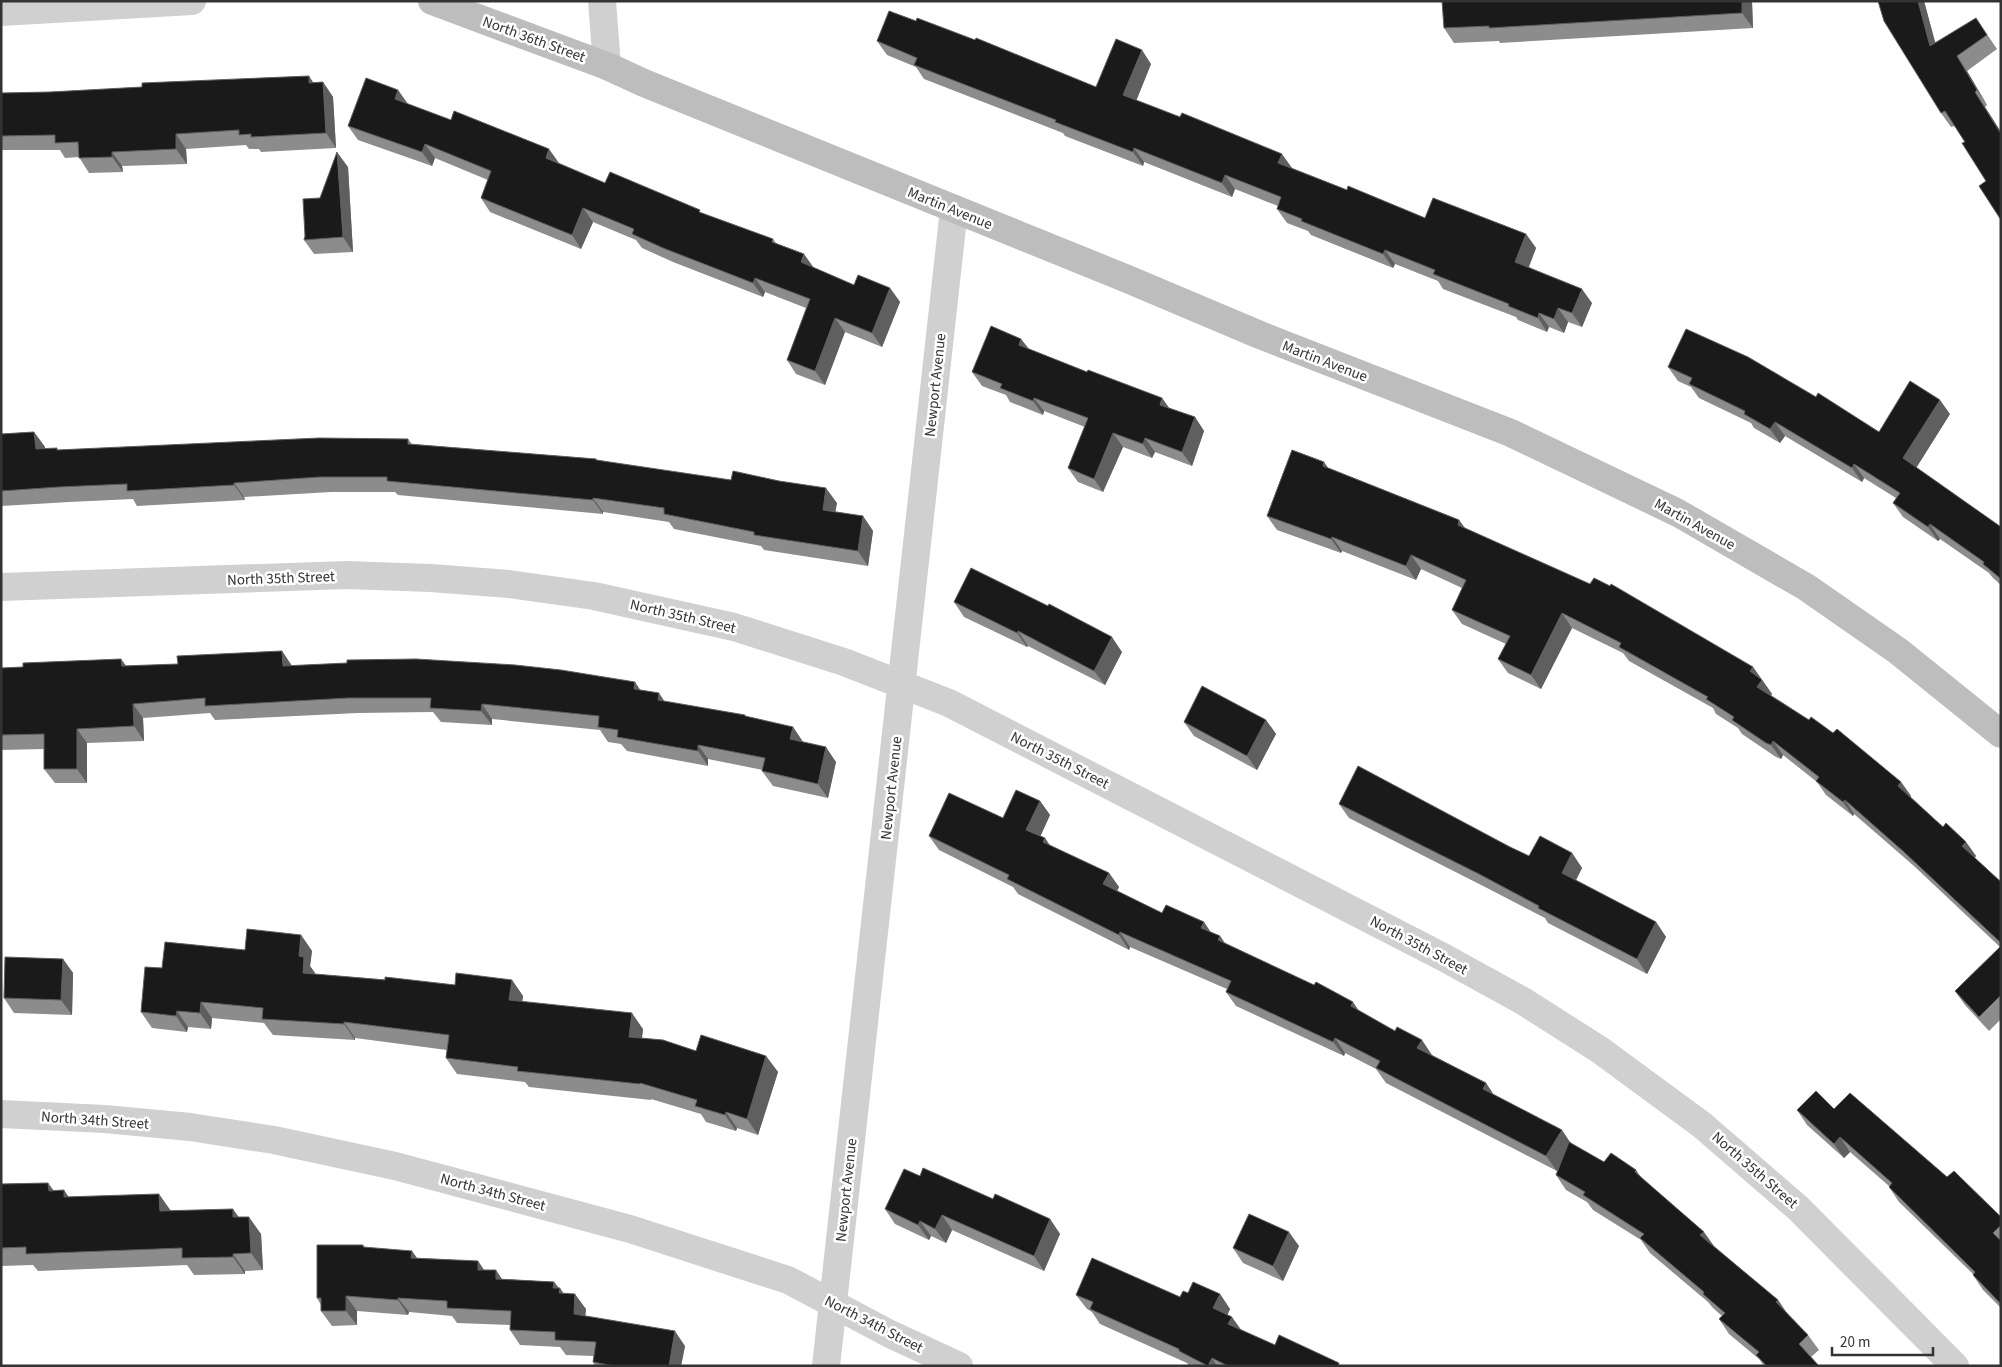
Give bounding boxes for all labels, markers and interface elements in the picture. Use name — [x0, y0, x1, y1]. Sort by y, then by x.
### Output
street label: North 36th Street — [479, 11, 588, 68]
street label: Martin Avenue — [904, 182, 995, 235]
street label: Newport Avenue — [920, 332, 951, 438]
street label: Martin Avenue — [1279, 336, 1371, 387]
street label: Martin Avenue — [1650, 493, 1739, 555]
street label: North 35th Street — [227, 566, 335, 591]
street label: North 35th Street — [628, 594, 738, 639]
street label: North 35th Street — [1007, 727, 1113, 794]
street label: Newport Avenue — [876, 735, 907, 841]
street label: North 35th Street — [1366, 911, 1471, 980]
street label: North 34th Street — [40, 1106, 150, 1135]
street label: North 35th Street — [1707, 1127, 1802, 1214]
street label: Newport Avenue — [831, 1137, 862, 1243]
street label: North 34th Street — [438, 1168, 548, 1217]
street label: North 34th Street — [821, 1291, 927, 1358]
scale bar — [1832, 1324, 1933, 1356]
text: 20 m — [1840, 1332, 1870, 1353]

